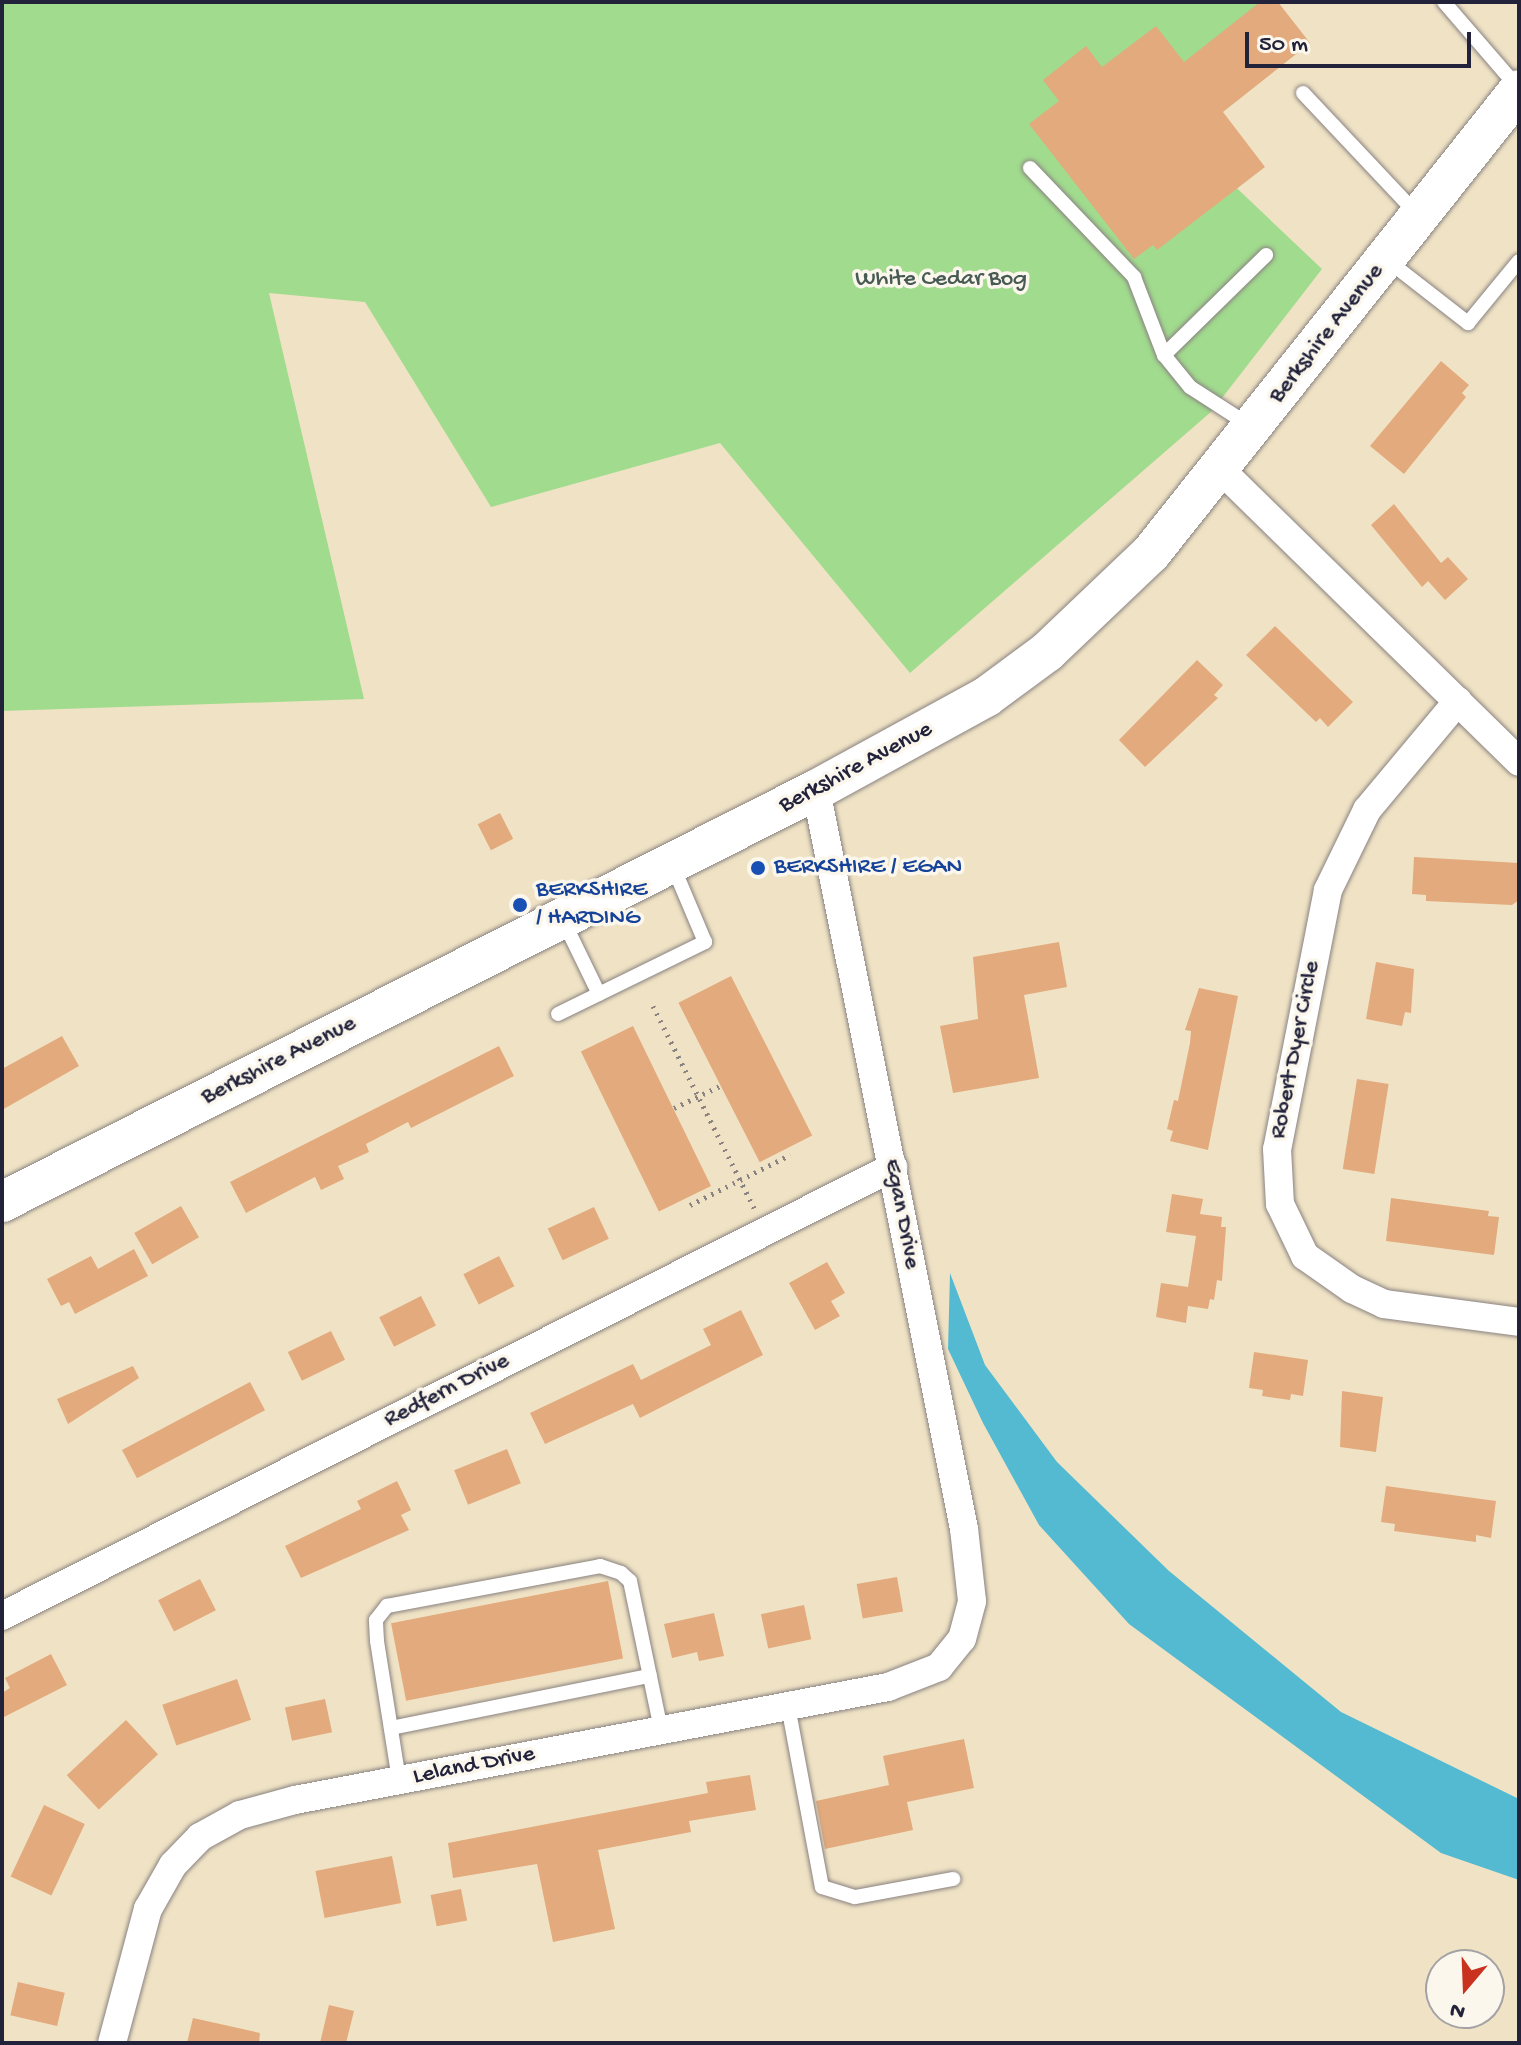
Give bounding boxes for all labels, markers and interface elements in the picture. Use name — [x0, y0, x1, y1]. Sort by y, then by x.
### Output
scale bar — [1249, 16, 1475, 66]
text: 50 m — [1259, 31, 1308, 60]
street label: Berkshire Avenue — [1263, 258, 1391, 410]
park label: White Cedar Bog — [855, 266, 1027, 294]
street label: Berkshire Avenue — [774, 715, 938, 821]
place label: BERKSHIRE / EGAN — [774, 854, 962, 882]
marker: BERKSHIRE / EGAN — [749, 859, 767, 877]
place label: BERKSHIRE / HARDING — [536, 877, 647, 933]
marker: BERKSHIRE / HARDING — [511, 896, 529, 914]
street label: Robert Dyer Circle — [1265, 959, 1327, 1141]
street label: Berkshire Avenue — [197, 1010, 361, 1112]
street label: Egan Drive — [876, 1157, 926, 1271]
street label: Redfern Drive — [380, 1347, 514, 1435]
street label: Leland Drive — [411, 1740, 537, 1792]
north arrow — [1425, 1949, 1505, 2029]
text: N — [1447, 1995, 1469, 2024]

